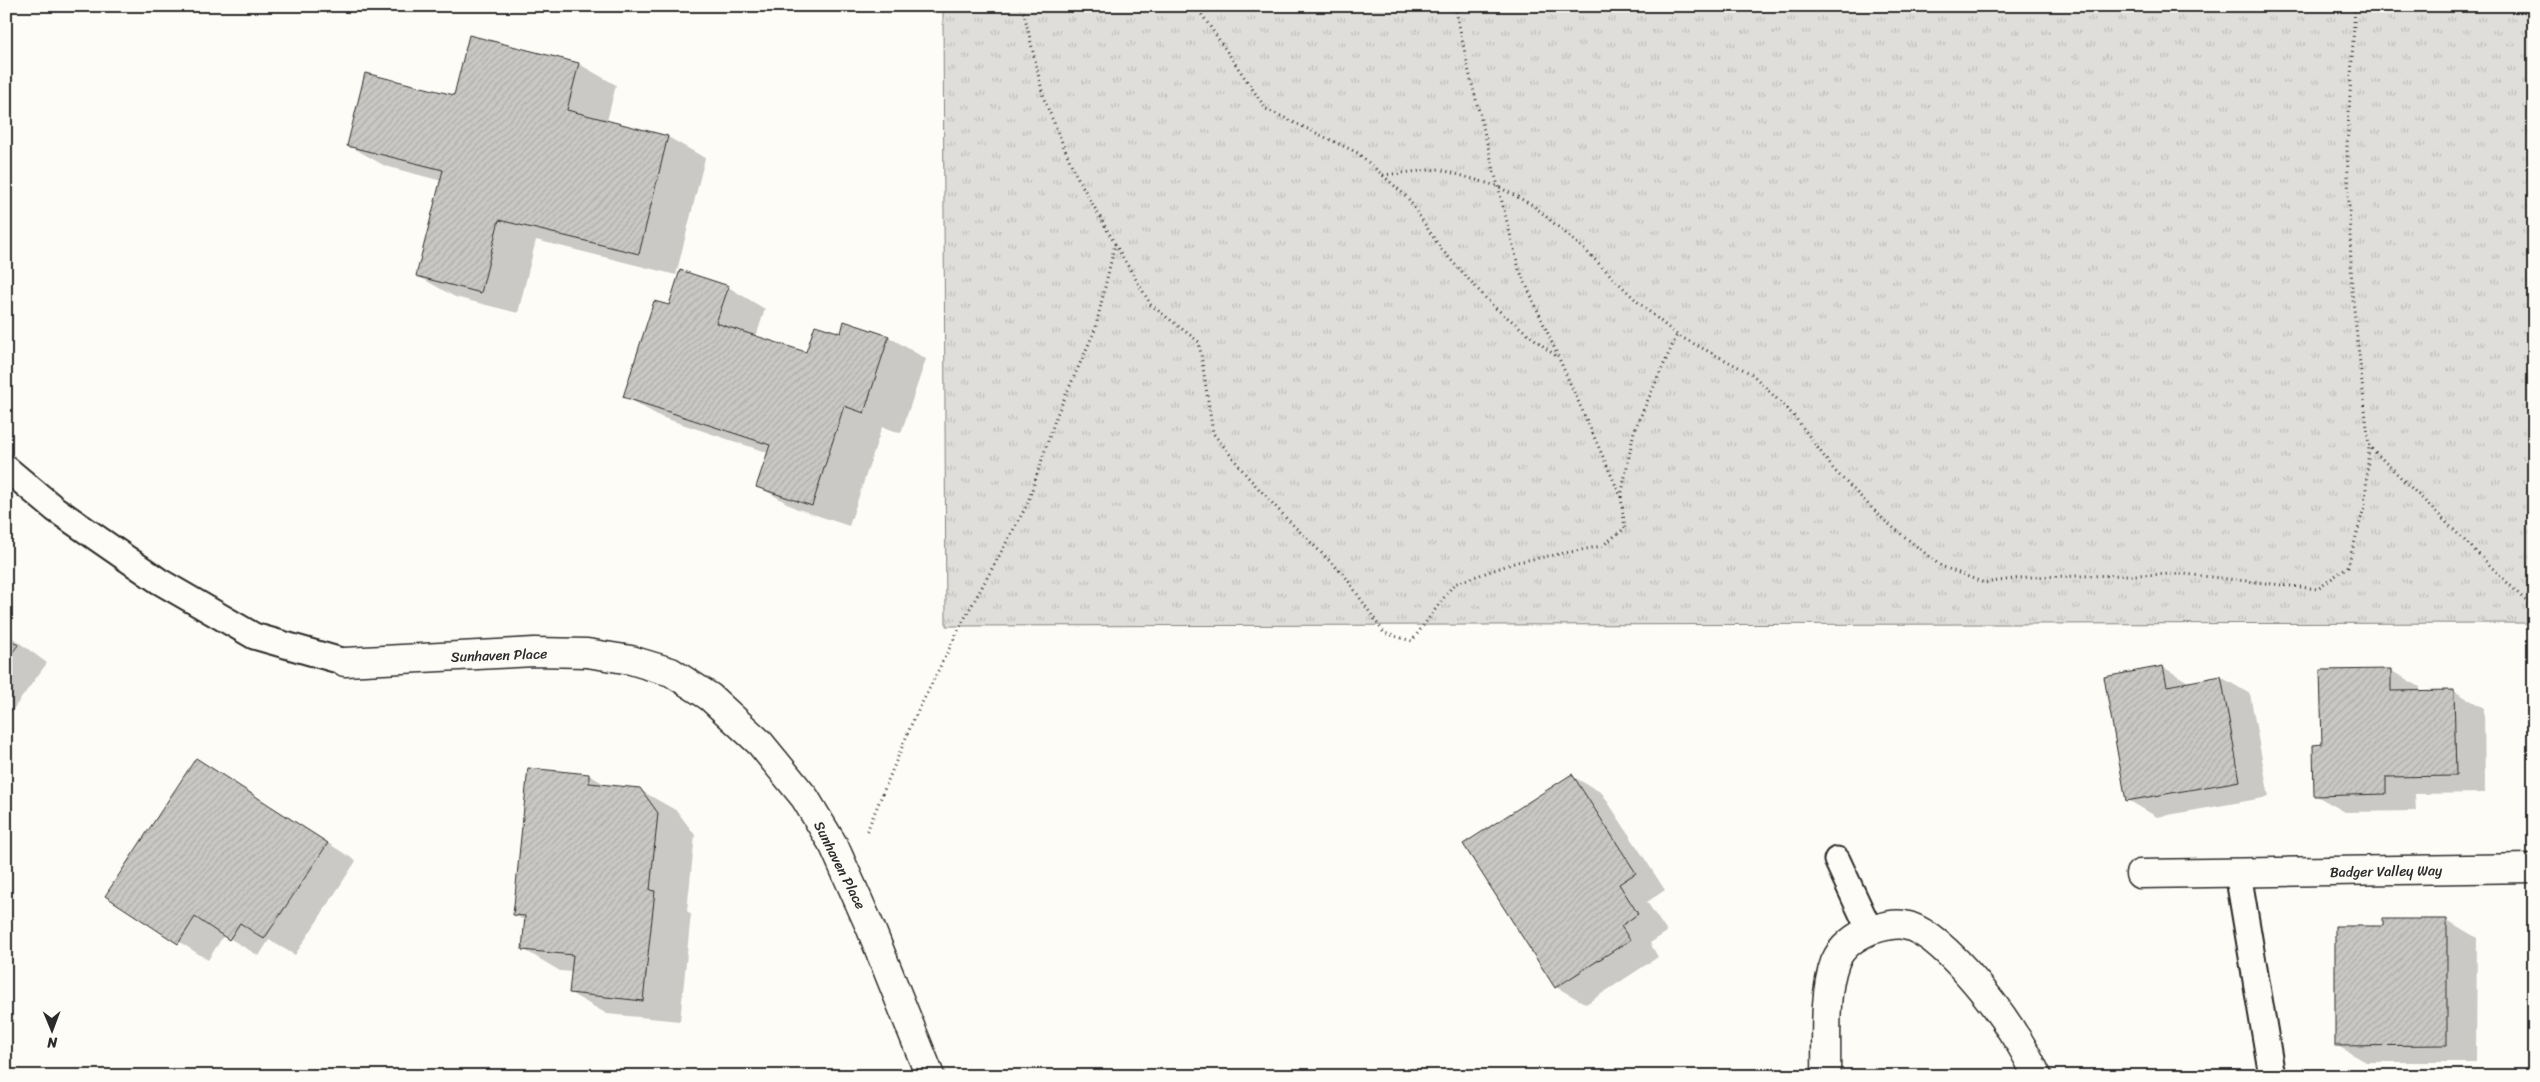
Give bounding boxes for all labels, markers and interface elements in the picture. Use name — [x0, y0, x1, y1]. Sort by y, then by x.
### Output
street label: Sunhaven Place — [450, 641, 548, 670]
street label: Sunhaven Place — [807, 817, 873, 914]
street label: Badger Valley Way — [2330, 858, 2443, 885]
north arrow — [28, 1004, 78, 1054]
text: N — [47, 1030, 58, 1055]

